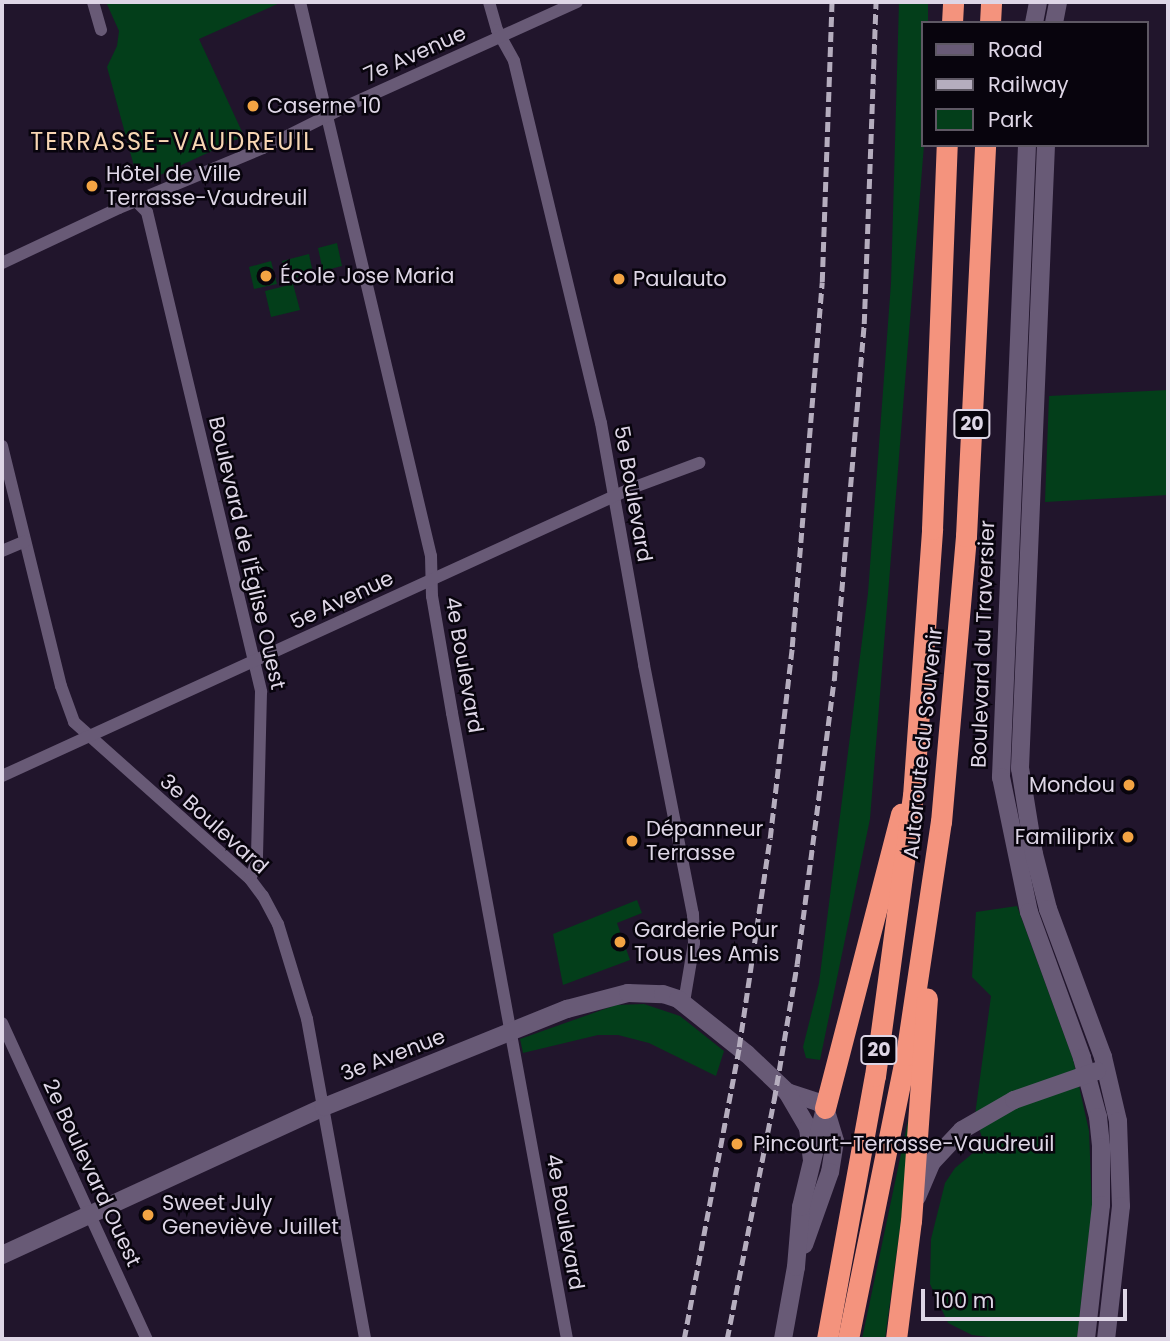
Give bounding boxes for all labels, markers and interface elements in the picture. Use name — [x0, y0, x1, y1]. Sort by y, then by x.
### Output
street label: 7e Avenue — [360, 20, 470, 88]
legend — [922, 21, 1149, 147]
text: Road — [988, 35, 1043, 64]
text: Railway — [988, 70, 1069, 99]
place label: Caserne 10 — [267, 93, 381, 119]
marker: Caserne 10 — [245, 98, 261, 114]
text: Park — [988, 105, 1033, 134]
district label: TERRASSE-VAUDREUIL — [33, 128, 313, 156]
place label: Hôtel de Ville Terrasse-Vaudreuil — [106, 161, 307, 211]
marker: Hôtel de Ville Terrasse-Vaudreuil — [84, 178, 100, 194]
place label: École Jose Maria — [280, 263, 454, 289]
place label: Paulauto — [633, 266, 727, 292]
marker: École Jose Maria — [258, 268, 274, 284]
marker: Paulauto — [611, 271, 627, 287]
road number: 20 — [953, 408, 991, 440]
street label: Boulevard de l'Église Ouest — [203, 414, 291, 692]
street label: 5e Boulevard — [609, 424, 657, 564]
street label: Boulevard du Traversier — [966, 520, 1000, 768]
street label: 5e Avenue — [287, 565, 397, 635]
street label: 4e Boulevard — [440, 595, 488, 735]
street label: Autoroute du Souvenir — [898, 626, 948, 860]
street label: 3e Boulevard — [155, 769, 273, 879]
place label: Mondou — [1029, 772, 1115, 798]
marker: Mondou — [1121, 777, 1137, 793]
place label: Dépanneur Terrasse — [646, 816, 763, 866]
place label: Familiprix — [1015, 824, 1114, 850]
marker: Familiprix — [1120, 829, 1136, 845]
marker: Dépanneur Terrasse — [624, 833, 640, 849]
place label: Garderie Pour Tous Les Amis — [634, 917, 779, 967]
marker: Garderie Pour Tous Les Amis — [612, 934, 628, 950]
street label: 3e Avenue — [337, 1024, 449, 1086]
road number: 20 — [860, 1034, 898, 1066]
street label: 2e Boulevard Ouest — [38, 1075, 146, 1271]
place label: Pincourt–Terrasse-Vaudreuil — [753, 1131, 1054, 1157]
marker: Pincourt–Terrasse-Vaudreuil — [727, 1134, 747, 1154]
street label: 4e Boulevard — [541, 1152, 589, 1292]
place label: Sweet July Geneviève Juillet — [162, 1190, 339, 1240]
marker: Sweet July Geneviève Juillet — [140, 1207, 156, 1223]
scale bar — [925, 1274, 1132, 1318]
text: 100 m — [934, 1286, 994, 1315]

